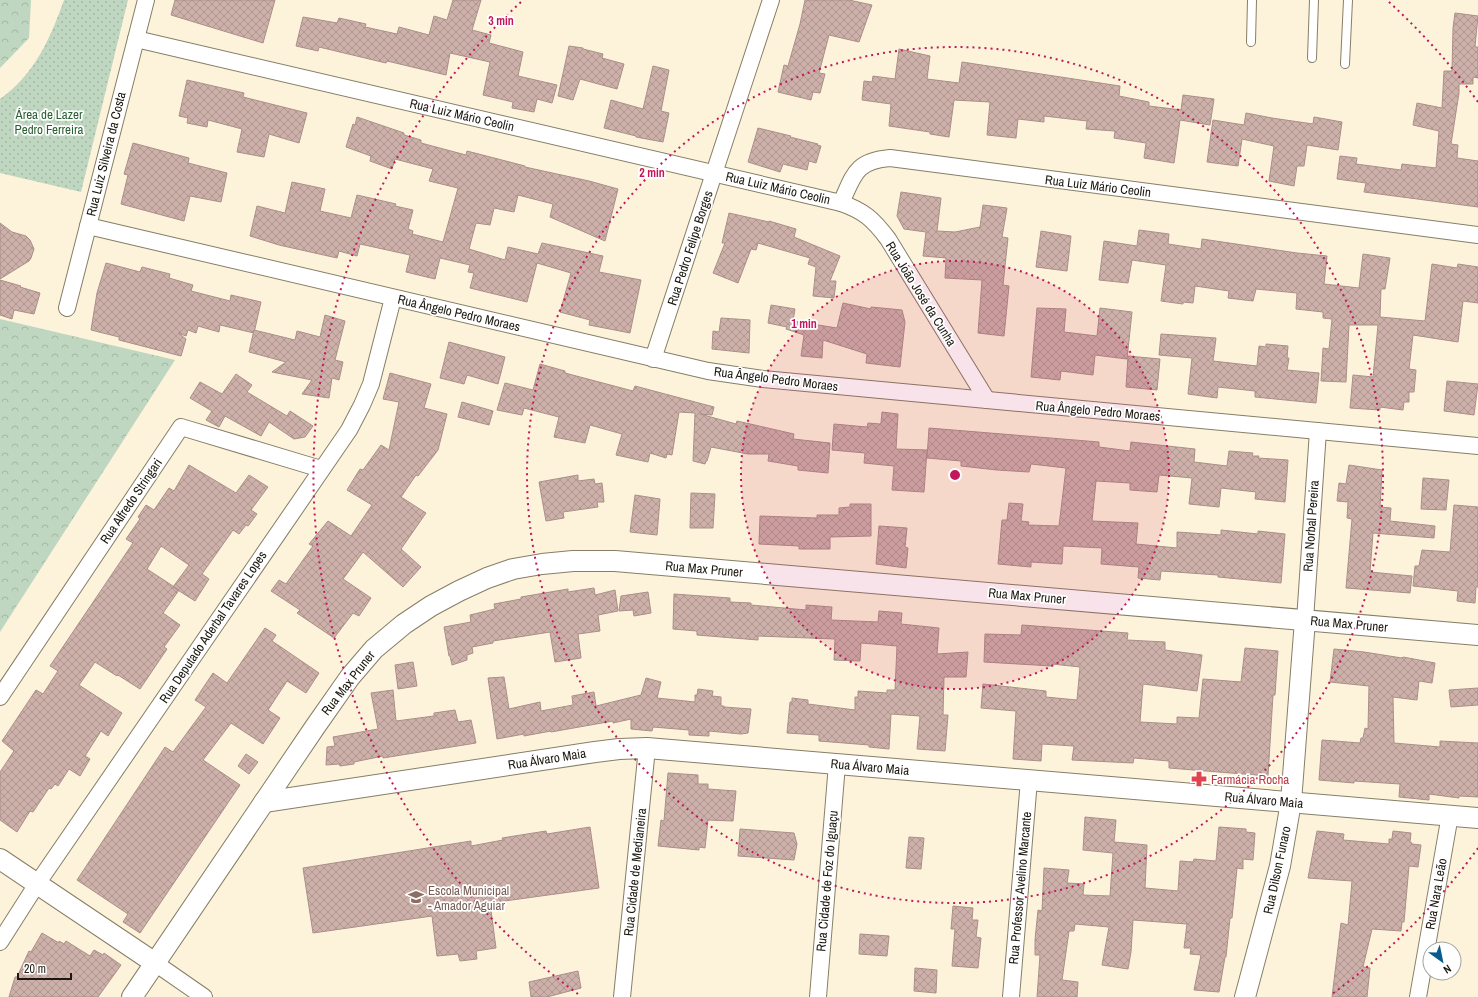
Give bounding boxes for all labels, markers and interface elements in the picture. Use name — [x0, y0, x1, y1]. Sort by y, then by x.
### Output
text: 3 min — [488, 13, 514, 29]
street label: Rua Luiz Silveira da Costa — [82, 90, 130, 218]
street label: Rua Luiz Mário Ceolin — [408, 95, 516, 135]
park label: Área de Lazer Pedro Ferreira — [15, 106, 83, 138]
text: 2 min — [639, 165, 665, 181]
street label: Rua Luiz Mário Ceolin — [724, 168, 832, 208]
street label: Rua Luiz Mário Ceolin — [1044, 171, 1152, 201]
street label: Rua Pedro Felipe Borges — [663, 188, 717, 308]
street label: Rua João José da Cunha — [882, 238, 960, 350]
street label: Rua Ângelo Pedro Moraes — [396, 291, 522, 335]
text: 1 min — [791, 316, 817, 332]
street label: Rua Ângelo Pedro Moraes — [713, 363, 839, 395]
street label: Rua Ângelo Pedro Moraes — [1035, 397, 1161, 425]
street label: Rua Alfredo Stringari — [96, 455, 166, 547]
centre of rings — [948, 468, 962, 482]
street label: Rua Norbal Pereira — [1299, 480, 1323, 572]
street label: Rua Deputado Aderbal Tavares Lopes — [156, 548, 270, 706]
street label: Rua Max Pruner — [665, 557, 744, 581]
street label: Rua Max Pruner — [988, 584, 1067, 608]
street label: Rua Max Pruner — [1310, 612, 1389, 636]
street label: Rua Max Pruner — [317, 647, 379, 719]
street label: Rua Álvaro Maia — [507, 744, 587, 774]
street label: Rua Álvaro Maia — [830, 755, 910, 779]
pharmacy icon: Farmácia Rocha — [1190, 770, 1208, 788]
place label: Farmácia Rocha — [1211, 771, 1289, 788]
street label: Rua Álvaro Maia — [1224, 788, 1304, 812]
street label: Rua Cidade de Medianeira — [620, 807, 650, 937]
street label: Rua Cidade de Foz do Iguaçu — [812, 810, 842, 952]
street label: Rua Professor Avelino Marcante — [1005, 811, 1035, 965]
street label: Rua Dilson Funaro — [1259, 824, 1295, 916]
street label: Rua Nara Leão — [1421, 857, 1451, 931]
place label: Escola Municipal - Amador Aguiar — [428, 882, 509, 914]
school or university icon: Escola Municipal - Amador Aguiar — [407, 888, 425, 906]
north arrow — [1422, 941, 1462, 981]
scale bar — [18, 955, 71, 981]
text: 20 m — [24, 961, 46, 977]
text: N — [1441, 962, 1454, 977]

